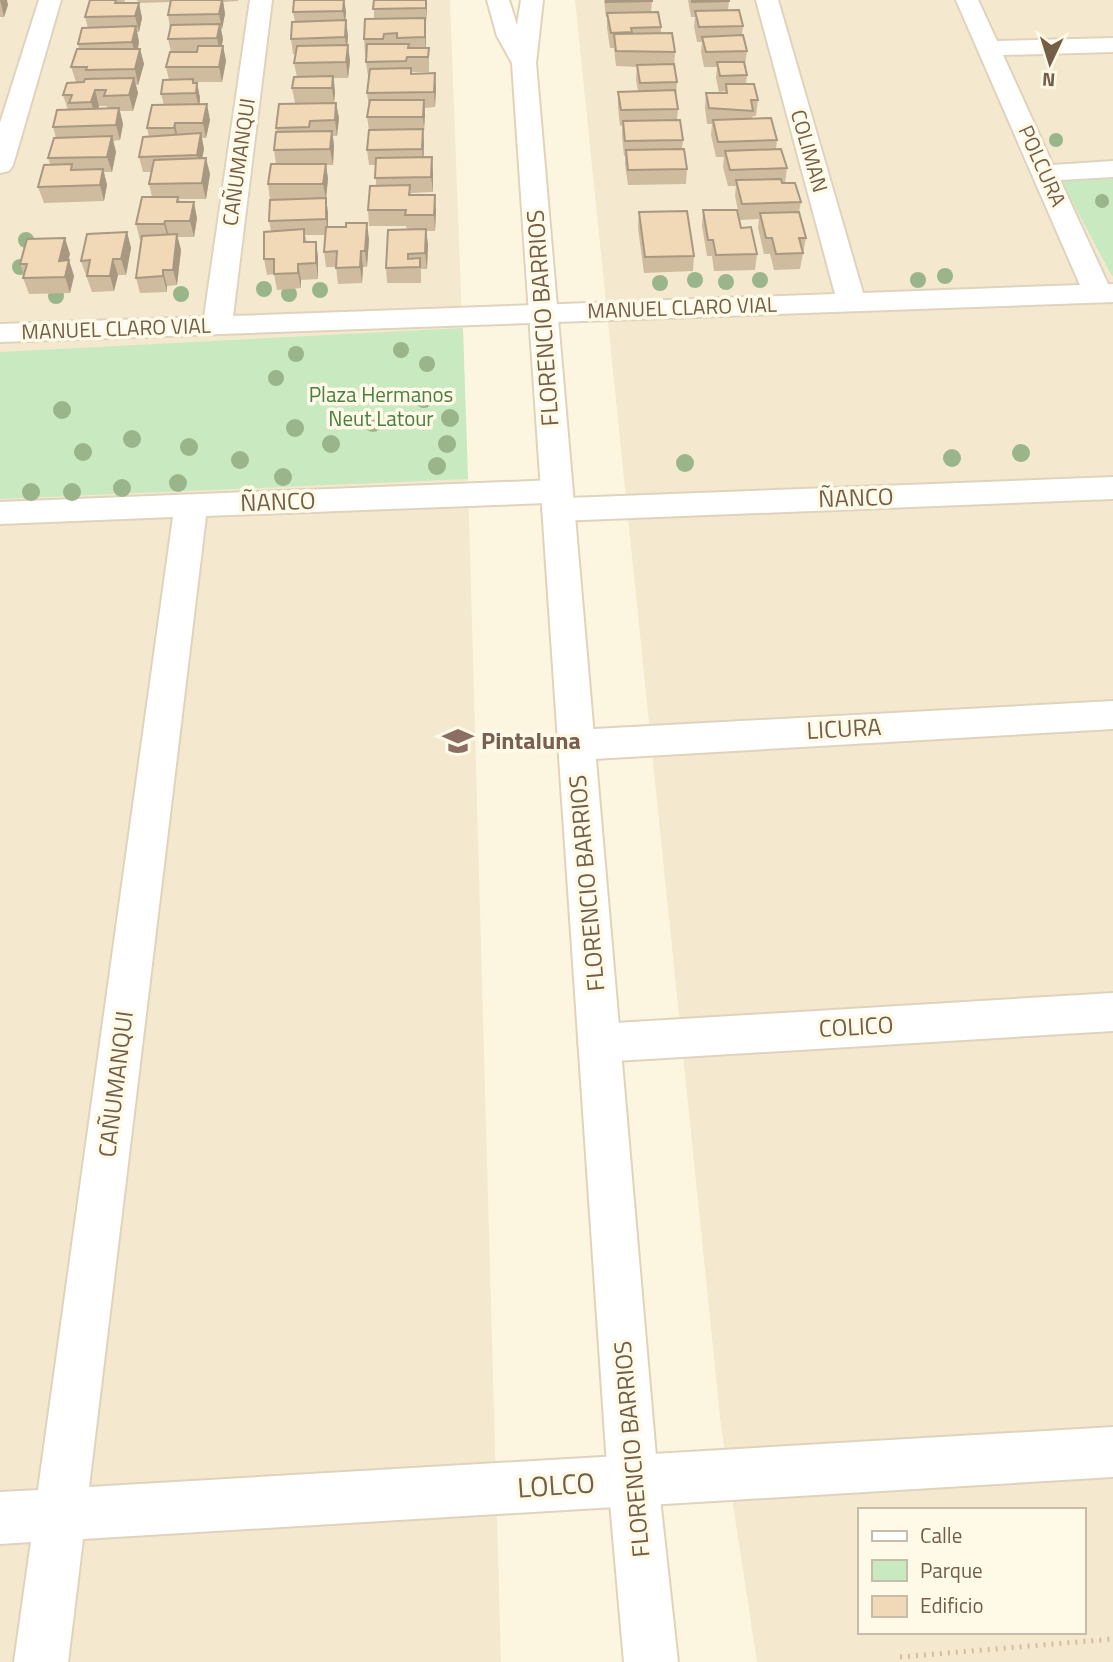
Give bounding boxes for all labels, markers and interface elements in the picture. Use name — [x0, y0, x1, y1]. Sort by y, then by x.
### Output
north arrow — [1015, 28, 1085, 98]
text: N — [1041, 66, 1056, 95]
street label: CAÑUMANQUI — [213, 96, 263, 228]
street label: COLIMAN — [783, 106, 837, 196]
street label: POLCURA — [1011, 120, 1075, 212]
street label: FLORENCIO BARRIOS — [516, 209, 568, 428]
street label: MANUEL CLARO VIAL — [587, 288, 777, 326]
street label: MANUEL CLARO VIAL — [21, 309, 211, 347]
park label: Plaza Hermanos Neut Latour — [309, 378, 453, 434]
street label: ÑANCO — [818, 478, 894, 516]
street label: ÑANCO — [240, 482, 316, 520]
street label: LICURA — [806, 708, 882, 748]
place label: Pintaluna — [481, 722, 581, 758]
school or university icon: Pintaluna — [441, 724, 475, 758]
street label: FLORENCIO BARRIOS — [559, 773, 613, 993]
street label: COLICO — [818, 1006, 894, 1046]
street label: CAÑUMANQUI — [88, 1009, 142, 1159]
street label: FLORENCIO BARRIOS — [604, 1339, 658, 1559]
street label: LOLCO — [516, 1460, 596, 1509]
legend — [858, 1508, 1085, 1634]
text: Calle — [920, 1519, 962, 1551]
text: Parque — [920, 1554, 983, 1586]
text: Edificio — [920, 1589, 984, 1621]

